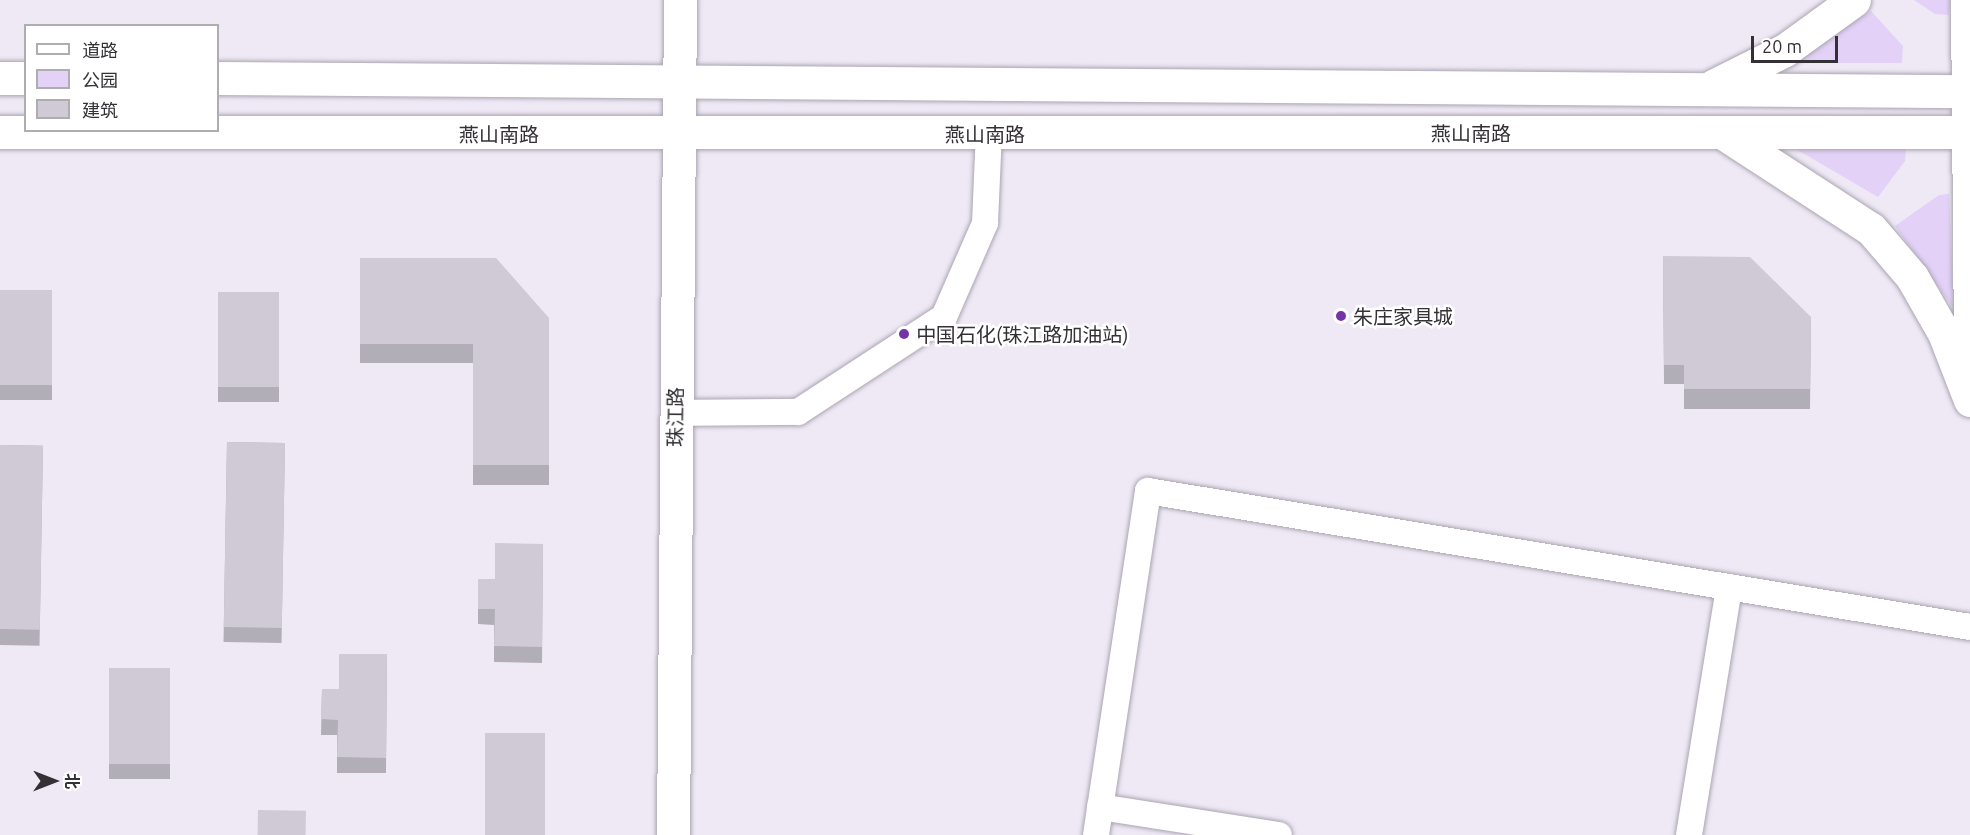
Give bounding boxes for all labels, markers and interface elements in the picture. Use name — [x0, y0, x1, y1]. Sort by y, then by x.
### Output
legend — [24, 24, 219, 132]
scale bar — [1754, 24, 1841, 62]
text: 20 m — [1762, 36, 1802, 56]
text: 道路 — [82, 40, 118, 60]
text: 公园 — [82, 70, 118, 90]
text: 建筑 — [82, 100, 118, 120]
street label: 燕山南路 — [1431, 121, 1511, 145]
street label: 燕山南路 — [459, 122, 539, 146]
street label: 燕山南路 — [945, 122, 1025, 146]
place label: 朱庄家具城 — [1353, 304, 1453, 328]
marker: 朱庄家具城 — [1334, 309, 1348, 323]
place label: 中国石化(珠江路加油站) — [916, 322, 1129, 346]
marker: 中国石化(珠江路加油站) — [897, 327, 911, 341]
street label: 珠江路 — [662, 387, 688, 447]
north arrow — [24, 751, 84, 811]
text: 北 — [63, 773, 81, 789]

